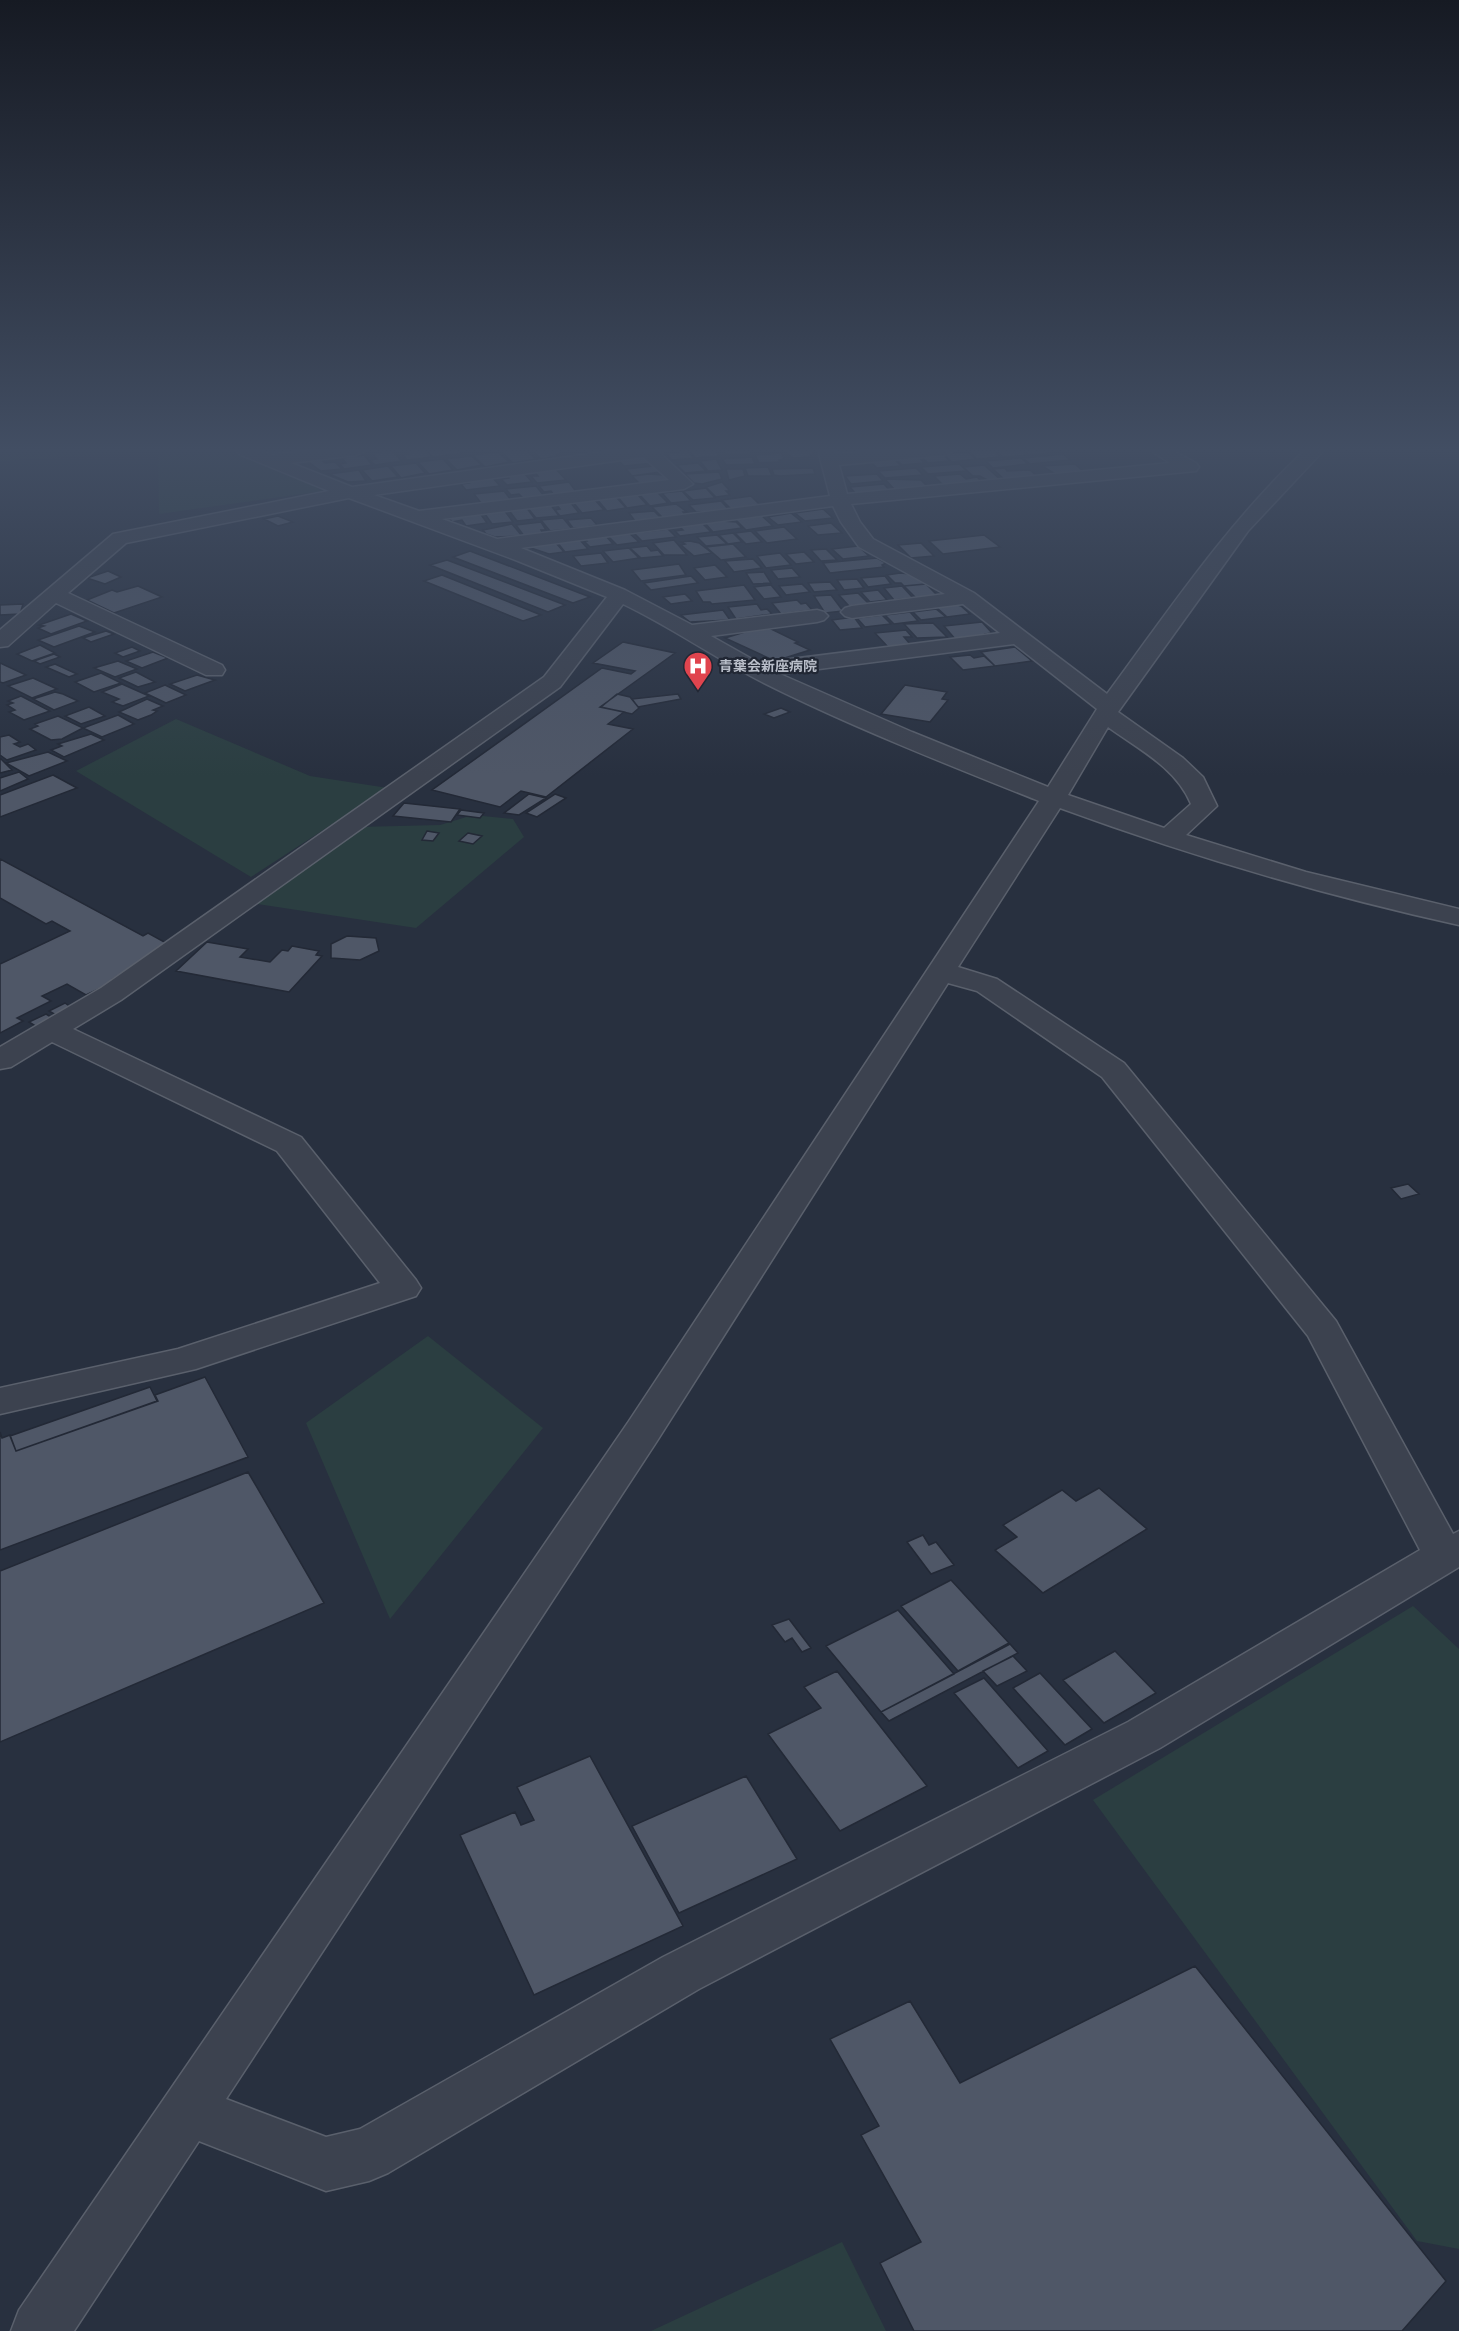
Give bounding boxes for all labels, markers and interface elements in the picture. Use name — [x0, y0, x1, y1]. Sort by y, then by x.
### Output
hospital icon: 青葉会新座病院 — [682, 650, 714, 692]
place label: 青葉会新座病院 — [719, 657, 817, 675]

